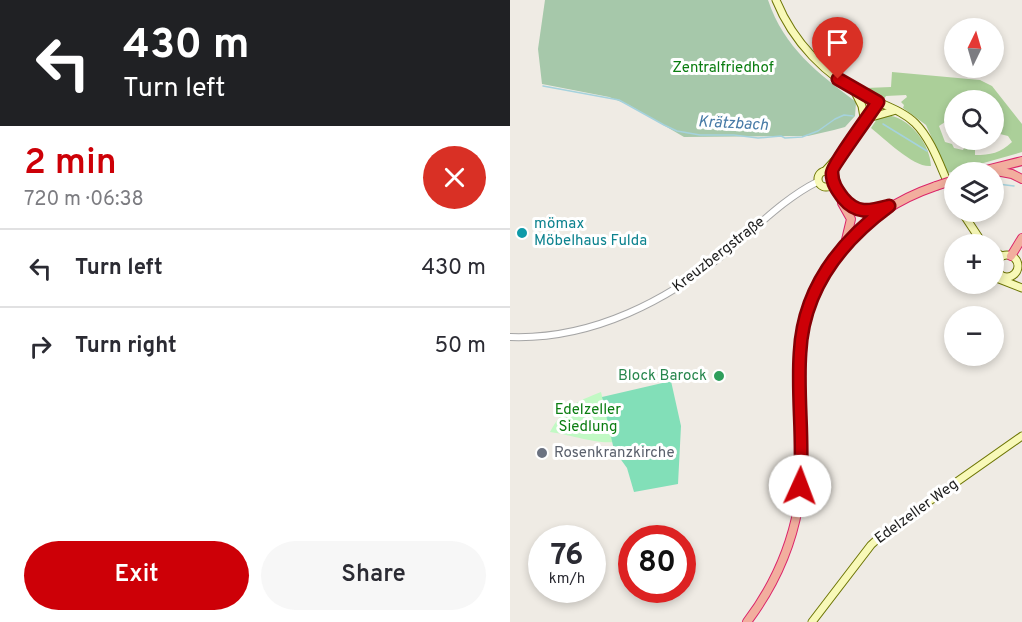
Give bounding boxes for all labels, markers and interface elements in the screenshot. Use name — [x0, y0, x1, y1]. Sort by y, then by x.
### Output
pin — [812, 17, 863, 79]
north arrow — [944, 18, 1004, 78]
map controls — [944, 18, 1004, 366]
text: 430 m — [123, 20, 249, 73]
icon: left — [24, 24, 102, 102]
icon: arrive — [821, 26, 854, 59]
park label: Zentralfriedhof — [672, 59, 774, 78]
text: Turn left — [123, 72, 225, 106]
button: search — [944, 90, 1004, 150]
water label: Krätzbach — [697, 112, 769, 136]
text: 2 min — [24, 141, 117, 187]
button: close — [423, 146, 486, 209]
button: layers — [944, 162, 1004, 222]
text: 720 m · 06:38 — [24, 187, 144, 213]
street label: Kreuzbergstraße — [669, 213, 769, 297]
place label: mömax Möbelhaus Fulda — [534, 215, 647, 251]
marker: mömax Möbelhaus Fulda — [515, 226, 529, 240]
button: + — [944, 234, 1004, 294]
icon: left — [24, 252, 57, 285]
text: Turn left — [75, 255, 163, 282]
text: 430 m — [421, 255, 486, 282]
button: − — [944, 306, 1004, 366]
icon: right — [24, 330, 57, 363]
text: Turn right — [75, 333, 177, 360]
text: 50 m — [434, 333, 486, 360]
place label: Block Barock — [618, 367, 707, 386]
marker: Block Barock — [712, 369, 726, 383]
park label: Edelzeller Siedlung — [555, 401, 621, 437]
place label: Rosenkranzkirche — [554, 444, 675, 463]
marker: Rosenkranzkirche — [535, 446, 549, 460]
position arrow — [768, 454, 832, 518]
street label: Edelzeller Weg — [872, 475, 962, 549]
speed limit sign: 80 — [618, 525, 696, 603]
text: 76 — [550, 538, 584, 575]
button: Exit — [24, 541, 249, 610]
button: Share — [261, 541, 486, 610]
text: km/h — [549, 570, 585, 589]

